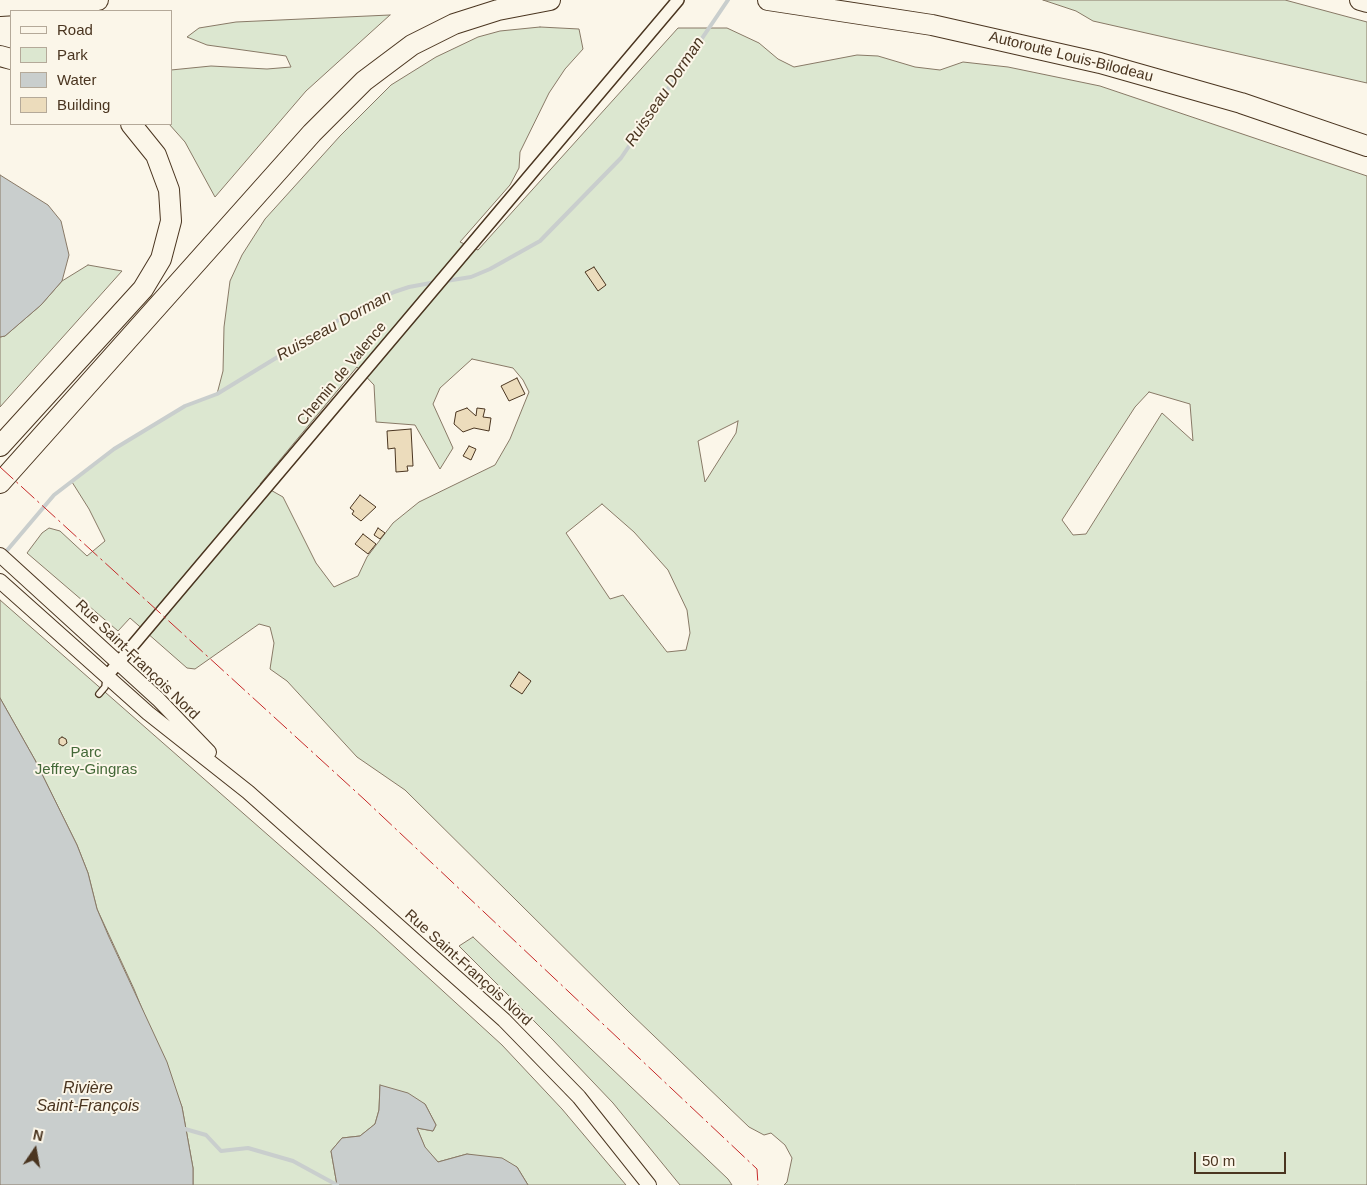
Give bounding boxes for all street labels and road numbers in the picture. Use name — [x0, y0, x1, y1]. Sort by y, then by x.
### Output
street label: Autoroute Louis-Bilodeau — [987, 28, 1155, 86]
street label: Chemin de Valence — [293, 318, 391, 430]
street label: Rue Saint-François Nord — [71, 596, 203, 724]
street label: Rue Saint-François Nord — [401, 906, 535, 1030]

